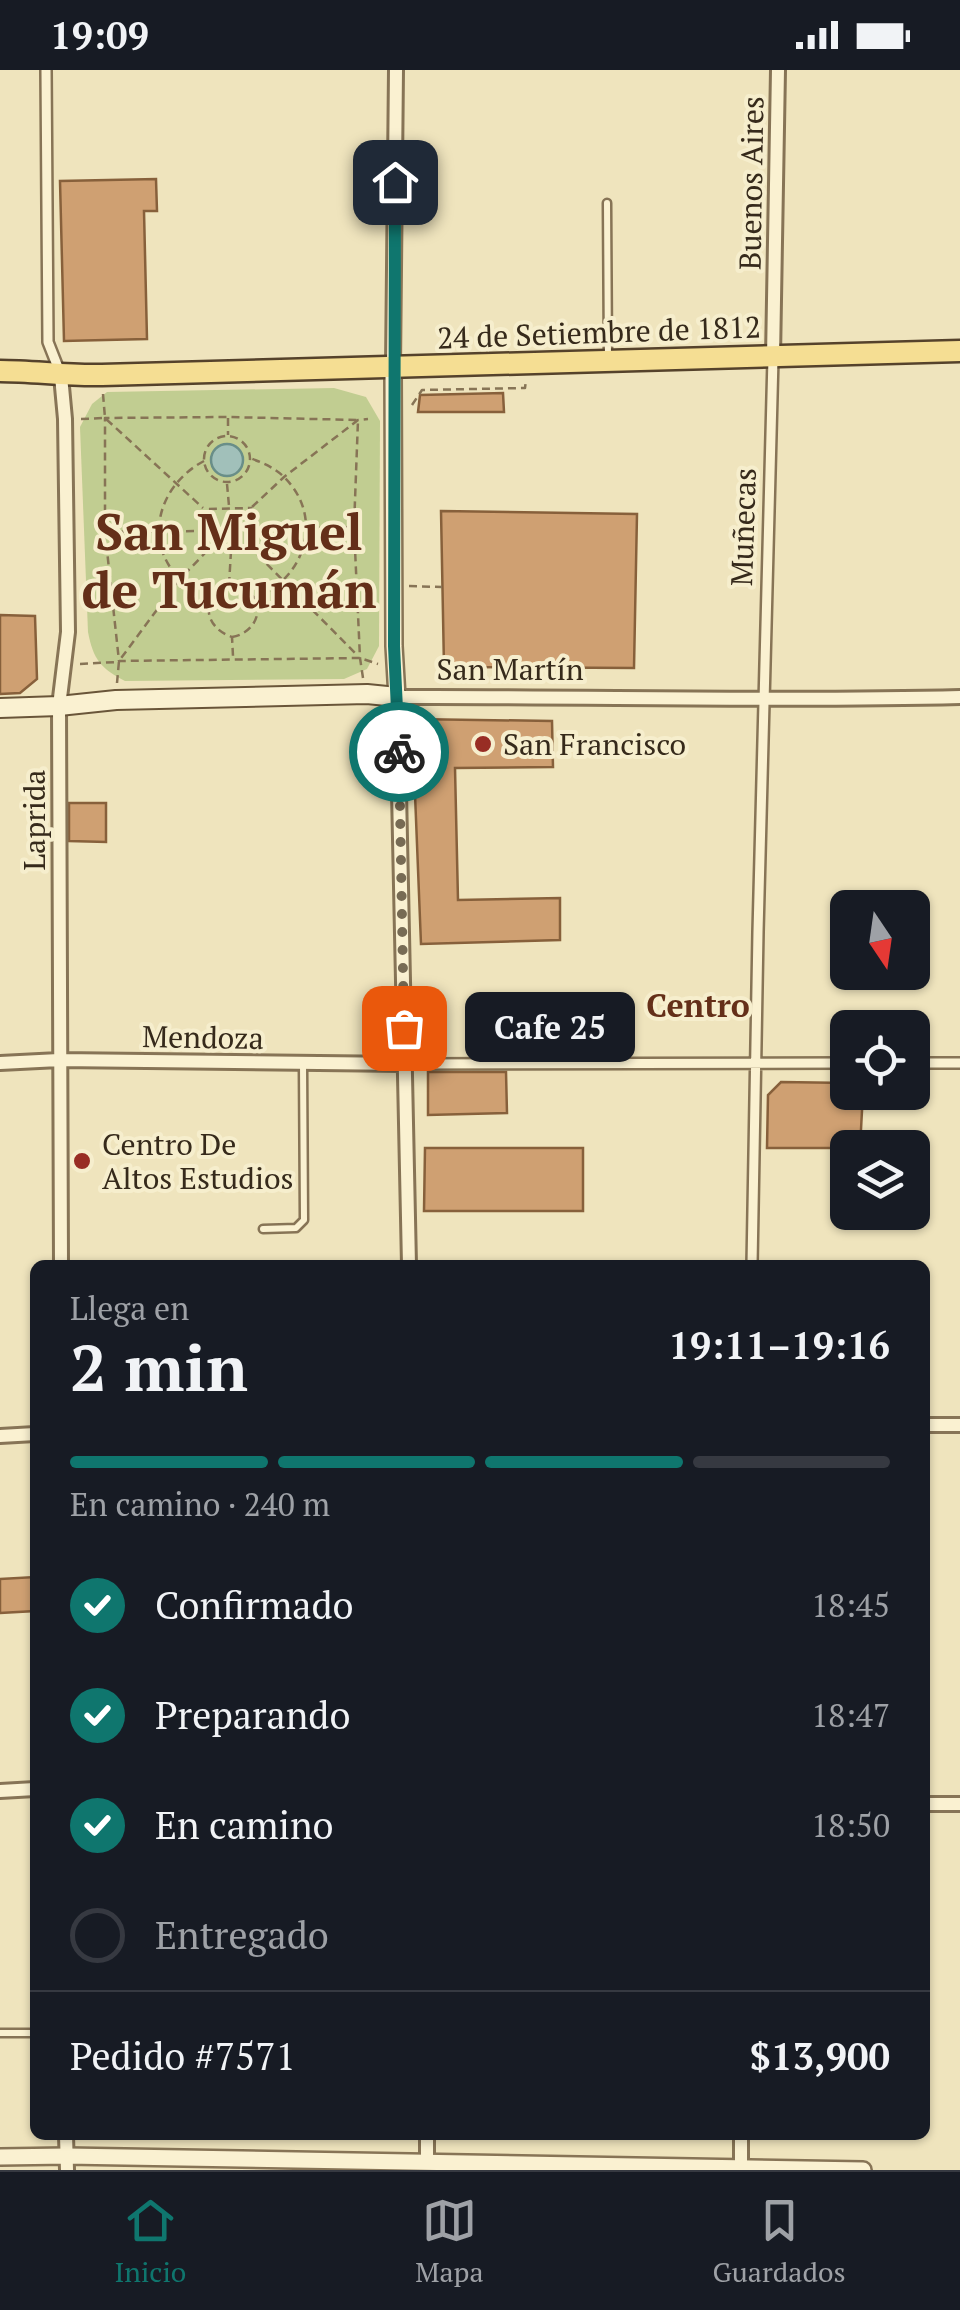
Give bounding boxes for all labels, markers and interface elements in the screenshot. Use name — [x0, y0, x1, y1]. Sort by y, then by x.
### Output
text: 19:09 — [50, 10, 149, 60]
street label: Buenos Aires — [729, 96, 773, 270]
pin — [353, 140, 438, 225]
icon: home — [368, 155, 423, 210]
street label: 24 de Setiembre de 1812 — [436, 306, 762, 358]
street label: Muñecas — [721, 467, 765, 587]
district label: San Miguel de Tucumán — [82, 498, 376, 622]
street label: San Martín — [437, 649, 584, 689]
courier — [349, 702, 449, 802]
place label: San Francisco — [503, 724, 686, 764]
icon: bike — [372, 725, 427, 780]
marker: San Francisco — [472, 733, 494, 755]
street label: Laprida — [14, 770, 54, 870]
north arrow — [830, 890, 930, 990]
map controls — [830, 890, 930, 1230]
district label: Centro — [646, 984, 750, 1026]
pin — [362, 986, 447, 1071]
callout: Cafe 25 — [464, 993, 634, 1063]
icon: bag — [377, 1001, 432, 1056]
text: Cafe 25 — [494, 1006, 606, 1048]
button: locate — [830, 1010, 930, 1110]
street label: Mendoza — [142, 1016, 264, 1058]
place label: Centro De Altos Estudios — [102, 1124, 294, 1198]
button: layers — [830, 1130, 930, 1230]
marker: Centro De Altos Estudios — [71, 1150, 93, 1172]
text: Llega en — [70, 1287, 189, 1329]
text: 19:11–19:16 — [668, 1320, 890, 1370]
text: 2 min — [70, 1323, 248, 1410]
text: En camino · 240 m — [70, 1483, 330, 1525]
icon: check — [70, 1578, 125, 1633]
text: Confirmado — [155, 1580, 354, 1630]
text: 18:45 — [811, 1584, 890, 1626]
icon: check — [70, 1688, 125, 1743]
text: Preparando — [155, 1690, 350, 1740]
text: 18:47 — [811, 1694, 890, 1736]
icon: check — [70, 1798, 125, 1853]
text: En camino — [155, 1800, 334, 1850]
text: 18:50 — [811, 1804, 890, 1846]
text: Entregado — [155, 1910, 329, 1960]
text: Pedido #7571 — [70, 2031, 296, 2081]
text: $13,900 — [750, 2031, 890, 2081]
tab: Inicio — [114, 2193, 186, 2290]
tab: Mapa — [415, 2193, 484, 2290]
tab: Guardados — [712, 2193, 846, 2290]

